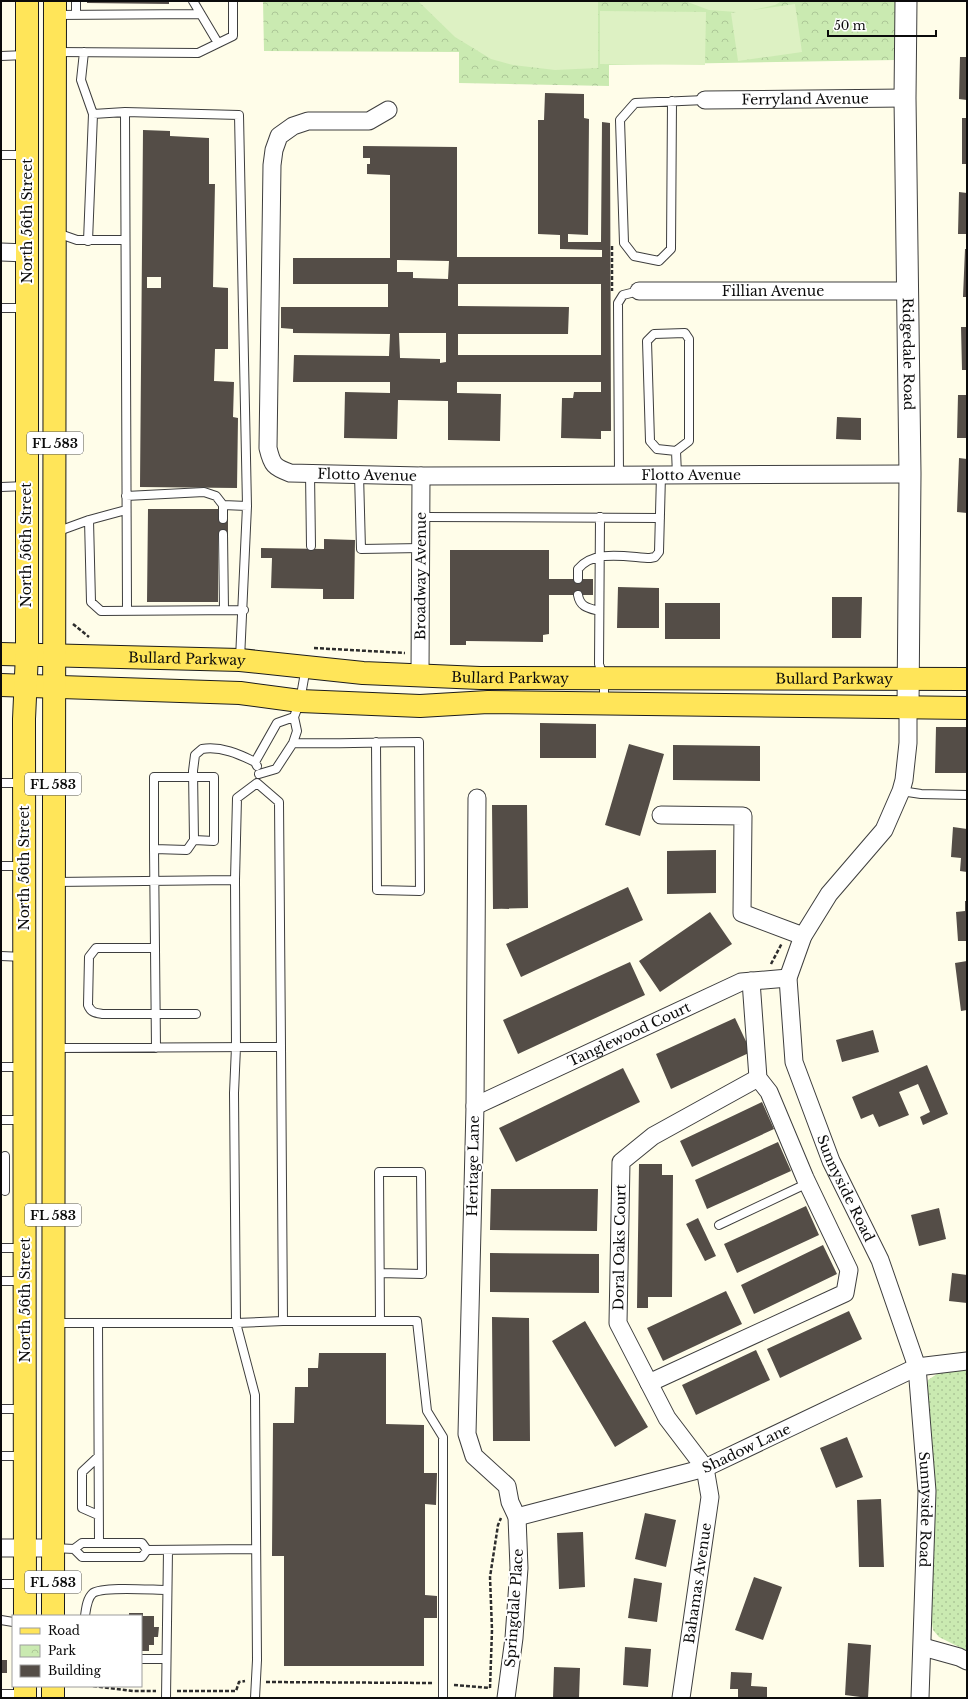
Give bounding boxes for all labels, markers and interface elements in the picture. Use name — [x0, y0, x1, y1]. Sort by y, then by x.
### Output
scale bar — [828, 12, 936, 38]
text: 50 m — [834, 18, 866, 33]
street label: Ferryland Avenue — [741, 89, 869, 109]
street label: North 56th Street — [18, 158, 36, 283]
street label: Fillian Avenue — [722, 282, 824, 300]
street label: Ridgedale Road — [899, 297, 918, 411]
road number: FL 583 — [27, 432, 83, 454]
street label: Flotto Avenue — [317, 465, 417, 485]
street label: Flotto Avenue — [641, 466, 741, 484]
street label: North 56th Street — [17, 482, 35, 607]
street label: Broadway Avenue — [411, 512, 430, 640]
street label: Bullard Parkway — [128, 648, 247, 670]
street label: Bullard Parkway — [451, 668, 569, 687]
street label: Bullard Parkway — [775, 670, 893, 688]
road number: FL 583 — [25, 773, 81, 795]
street label: North 56th Street — [15, 805, 33, 930]
street label: Tanglewood Court — [565, 998, 694, 1070]
street label: Heritage Lane — [463, 1115, 483, 1217]
street label: Sunnyside Road — [813, 1132, 879, 1245]
street label: Doral Oaks Court — [609, 1183, 630, 1311]
road number: FL 583 — [25, 1204, 81, 1226]
street label: North 56th Street — [16, 1237, 34, 1362]
street label: Shadow Lane — [699, 1420, 793, 1477]
street label: Sunnyside Road — [915, 1451, 936, 1568]
street label: Bahamas Avenue — [680, 1522, 715, 1645]
street label: Springdale Place — [501, 1548, 527, 1668]
road number: FL 583 — [25, 1571, 81, 1593]
legend — [12, 1615, 142, 1687]
text: Road — [48, 1623, 80, 1638]
text: Park — [48, 1643, 76, 1658]
text: Building — [48, 1663, 102, 1678]

